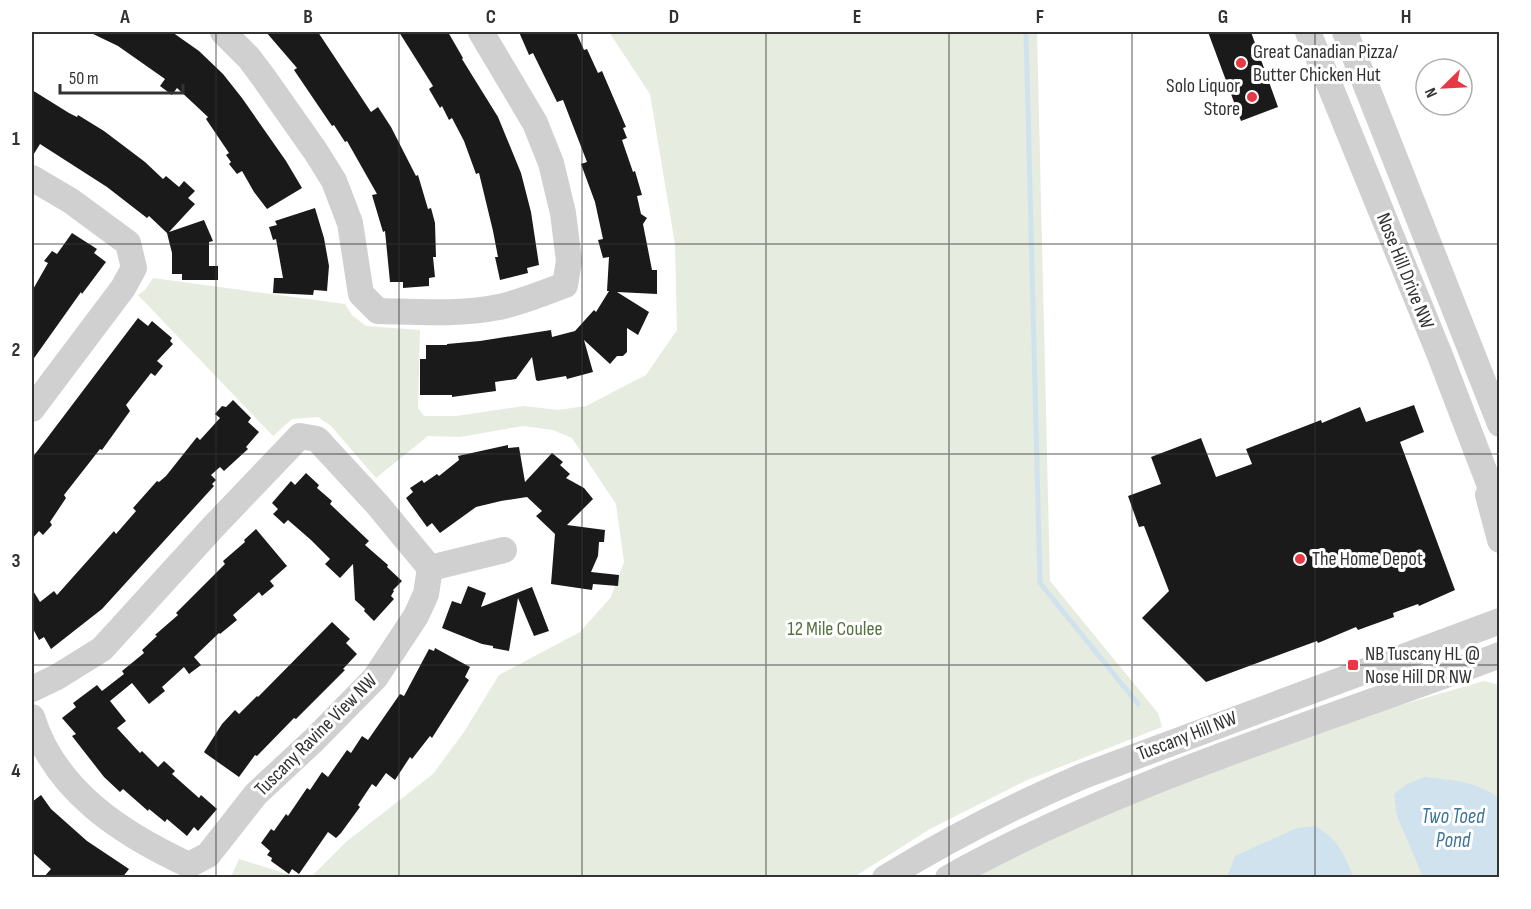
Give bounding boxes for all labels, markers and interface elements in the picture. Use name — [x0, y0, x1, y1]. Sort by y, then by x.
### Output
text: A — [119, 5, 130, 29]
text: B — [303, 5, 313, 29]
text: C — [486, 5, 496, 29]
text: D — [669, 5, 679, 29]
text: E — [853, 5, 861, 29]
text: F — [1036, 5, 1044, 29]
text: G — [1218, 5, 1228, 29]
text: H — [1401, 5, 1411, 29]
place label: Great Canadian Pizza/ Butter Chicken Hut — [1253, 40, 1398, 87]
marker: Great Canadian Pizza/ Butter Chicken Hut — [1234, 56, 1248, 70]
scale bar — [60, 57, 183, 95]
north arrow — [1414, 57, 1474, 117]
text: 50 m — [69, 68, 99, 89]
place label: Solo Liquor Store — [1166, 74, 1240, 121]
text: N — [1421, 85, 1442, 100]
marker: Solo Liquor Store — [1245, 90, 1259, 104]
text: 1 — [12, 127, 20, 151]
street label: Nose Hill Drive NW — [1371, 210, 1439, 332]
text: 2 — [12, 338, 20, 362]
place label: The Home Depot — [1312, 547, 1423, 571]
text: 3 — [12, 549, 21, 573]
marker: The Home Depot — [1293, 552, 1307, 566]
park label: 12 Mile Coulee — [787, 617, 883, 641]
place label: NB Tuscany HL @ Nose Hill DR NW — [1365, 642, 1480, 689]
marker: NB Tuscany HL @ Nose Hill DR NW — [1346, 658, 1360, 672]
street label: Tuscany Ravine View NW — [250, 669, 382, 801]
street label: Tuscany Hill NW — [1134, 706, 1240, 766]
text: 4 — [11, 759, 21, 783]
water label: Two Toed Pond — [1421, 804, 1486, 853]

